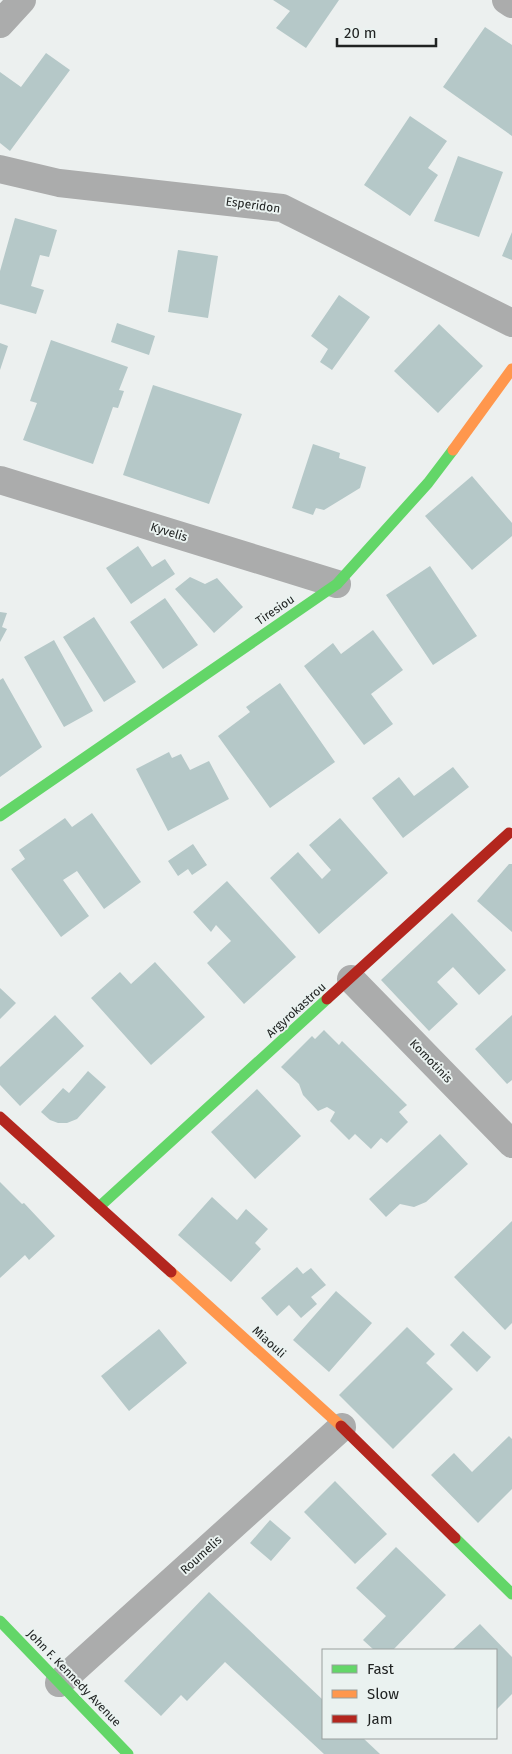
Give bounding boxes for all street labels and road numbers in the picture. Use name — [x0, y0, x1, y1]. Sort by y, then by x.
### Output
street label: Esperidon — [225, 194, 281, 216]
street label: Kyvelis — [149, 520, 189, 544]
street label: Tiresiou — [253, 592, 297, 628]
street label: Argyrokastrou — [263, 980, 329, 1040]
street label: Komotinis — [407, 1036, 455, 1086]
street label: Miaouli — [249, 1323, 289, 1361]
street label: Roumelis — [178, 1533, 225, 1577]
street label: John F. Kennedy Avenue — [24, 1627, 124, 1729]

